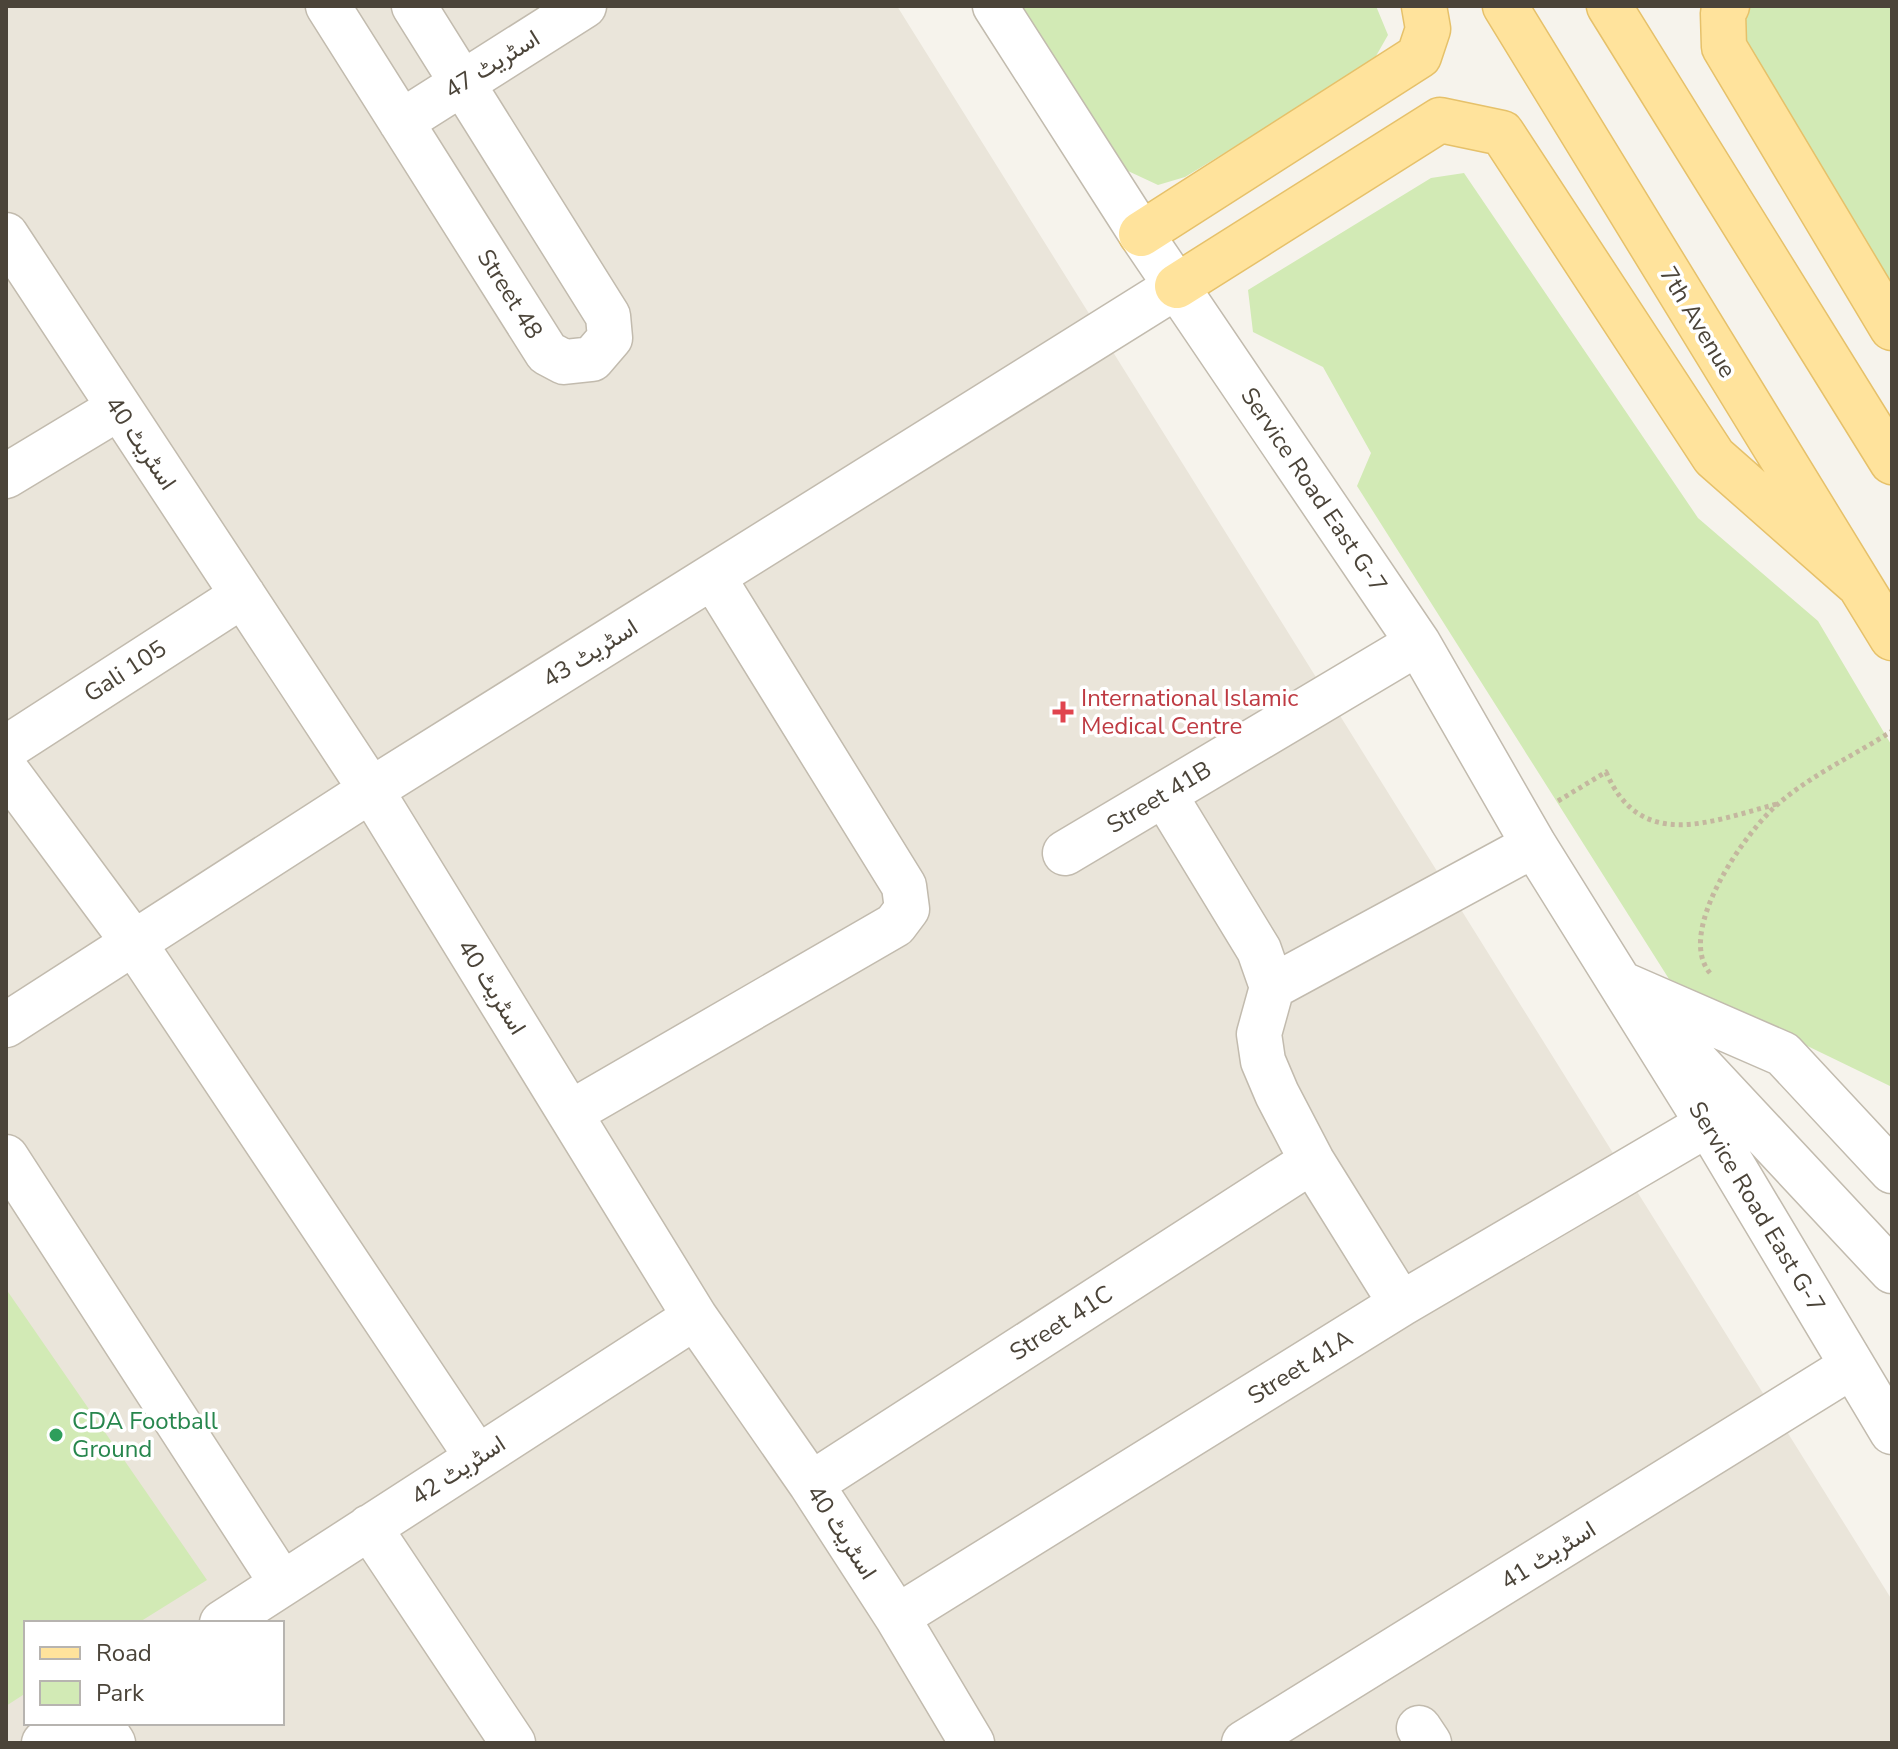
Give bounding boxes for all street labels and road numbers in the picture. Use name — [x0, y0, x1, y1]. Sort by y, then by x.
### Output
street label: اسٹریٹ 47 — [438, 22, 546, 106]
street label: Street 48 — [470, 243, 550, 345]
street label: 7th Avenue — [1652, 260, 1744, 384]
street label: Service Road East G-7 — [1233, 381, 1395, 599]
street label: اسٹریٹ 40 — [98, 390, 184, 496]
street label: اسٹریٹ 43 — [536, 611, 644, 695]
street label: Gali 105 — [78, 632, 172, 710]
street label: Street 41B — [1101, 753, 1217, 841]
street label: اسٹریٹ 40 — [450, 933, 534, 1041]
street label: Service Road East G-7 — [1681, 1095, 1833, 1319]
street label: Street 41C — [1003, 1278, 1119, 1368]
street label: Street 41A — [1242, 1322, 1359, 1412]
street label: اسٹریٹ 42 — [405, 1428, 511, 1512]
street label: اسٹریٹ 40 — [800, 1479, 884, 1585]
street label: اسٹریٹ 41 — [1494, 1513, 1602, 1597]

